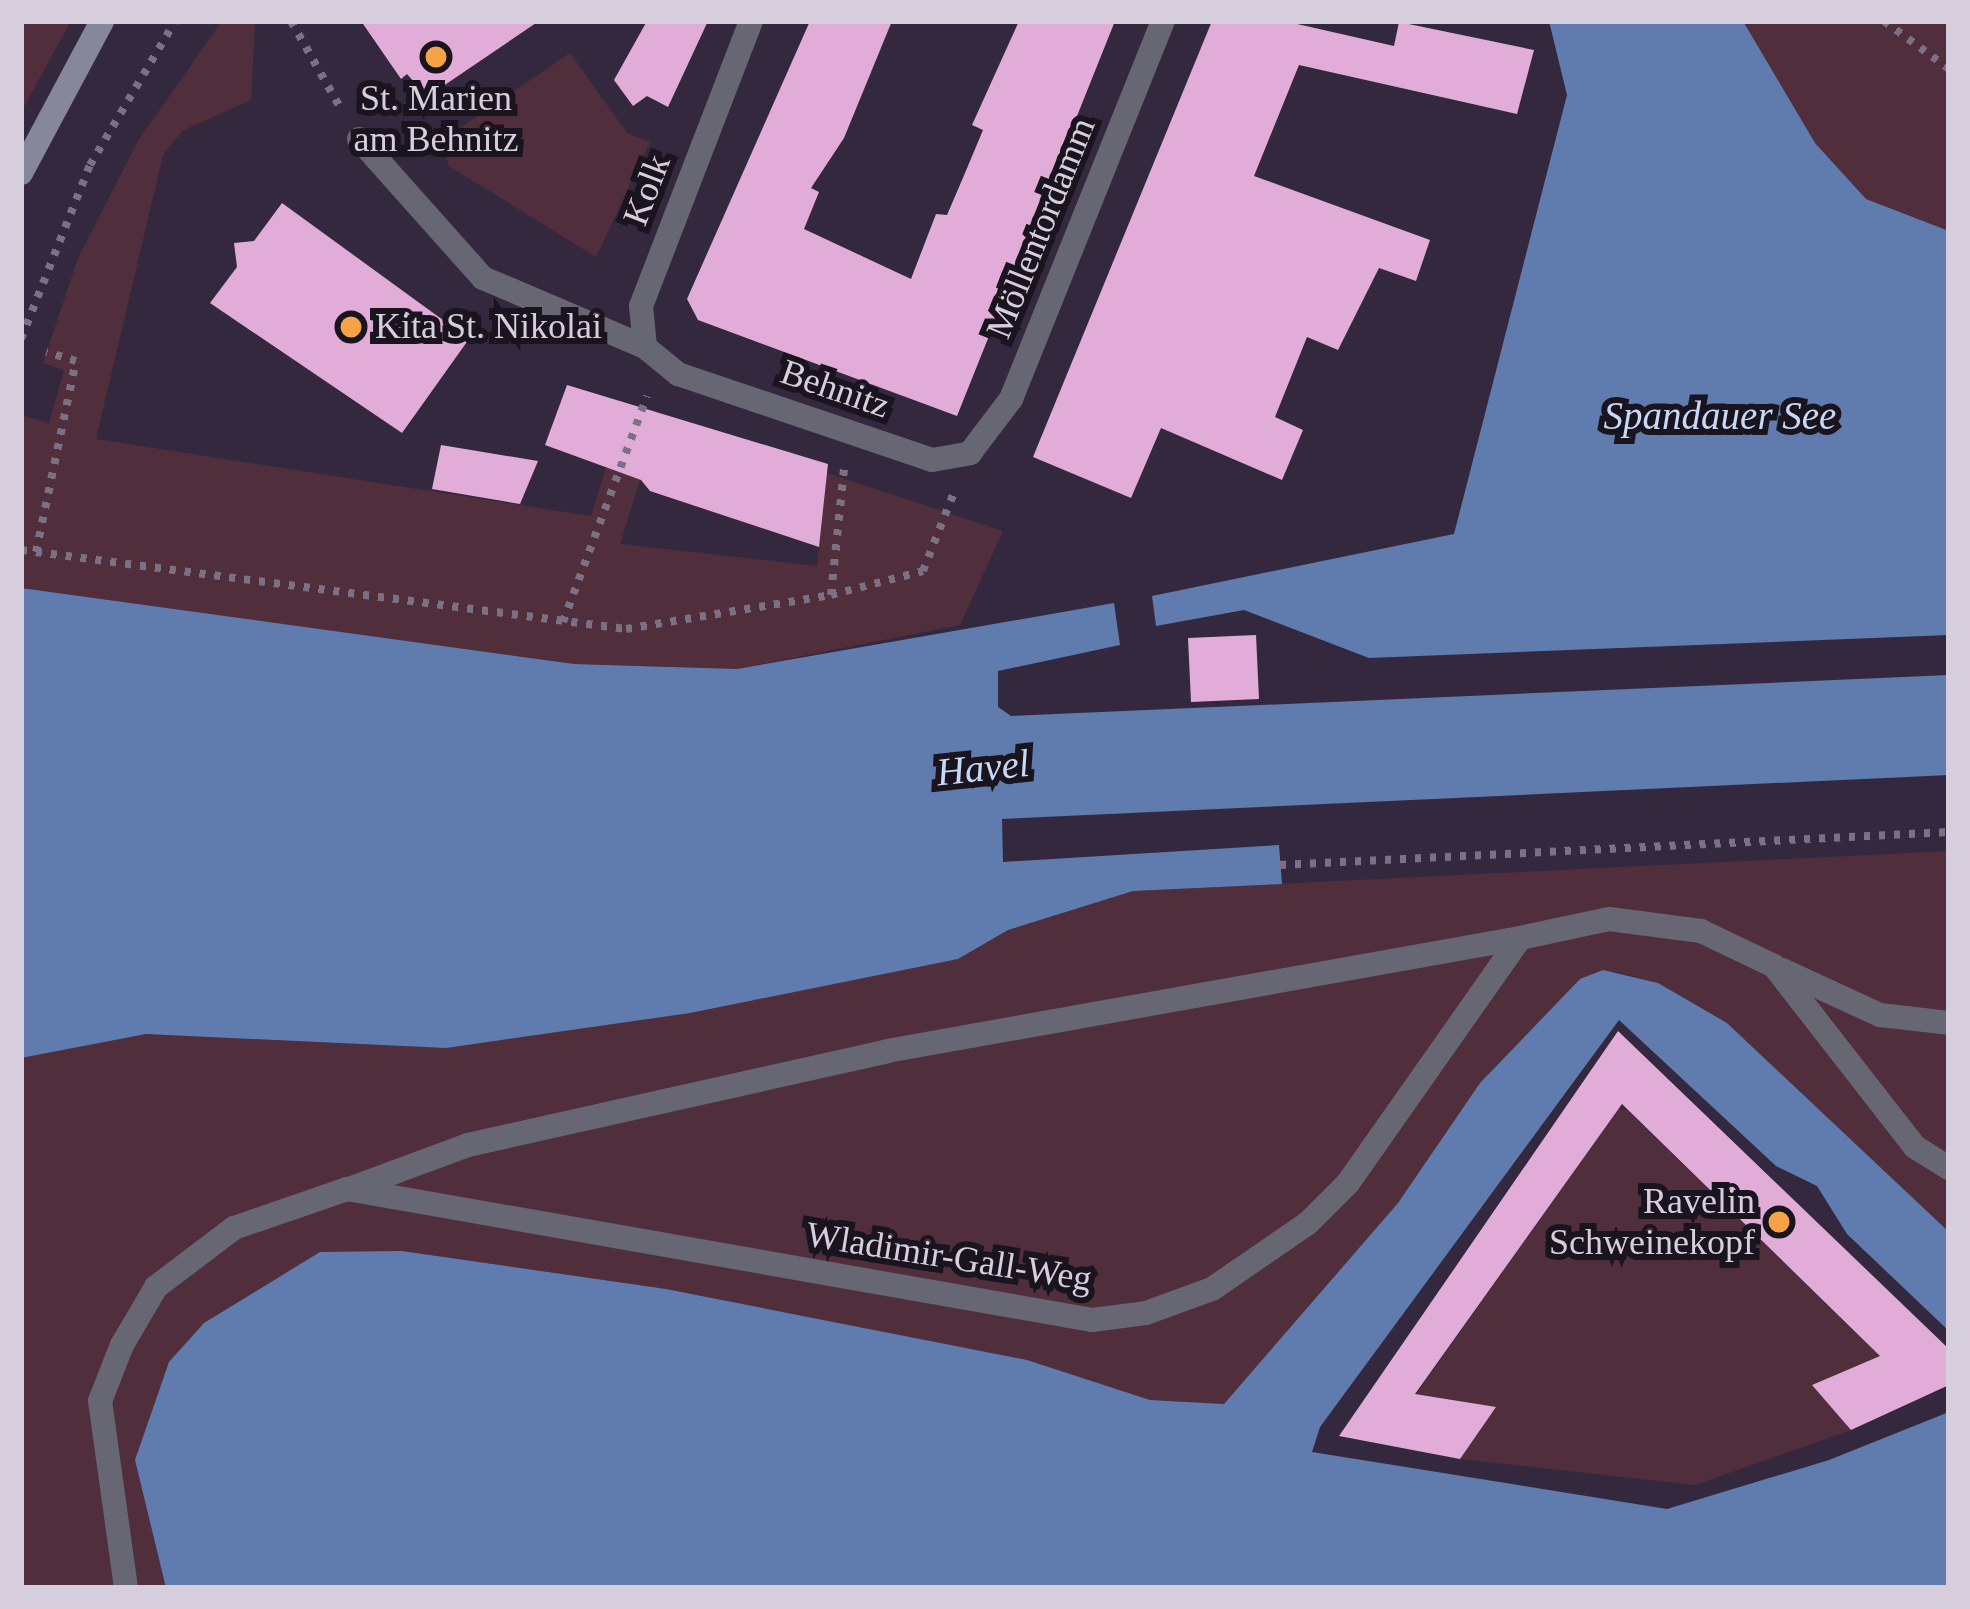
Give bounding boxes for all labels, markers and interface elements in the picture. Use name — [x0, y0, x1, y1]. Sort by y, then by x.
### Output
marker: St. Marien am Behnitz — [423, 44, 449, 70]
place label: St. Marien am Behnitz — [354, 76, 518, 161]
street label: Möllentordamm — [977, 111, 1105, 345]
street label: Kolk — [614, 149, 680, 231]
place label: Kita St. Nikolai — [375, 305, 602, 349]
marker: Kita St. Nikolai — [338, 314, 364, 340]
street label: Behnitz — [775, 350, 895, 428]
water label: Spandauer See — [1604, 393, 1836, 439]
water label: Havel — [934, 740, 1032, 796]
place label: Ravelin Schweinekopf — [1549, 1179, 1755, 1264]
marker: Ravelin Schweinekopf — [1766, 1209, 1792, 1235]
street label: Wladimir-Gall-Weg — [803, 1213, 1095, 1301]

